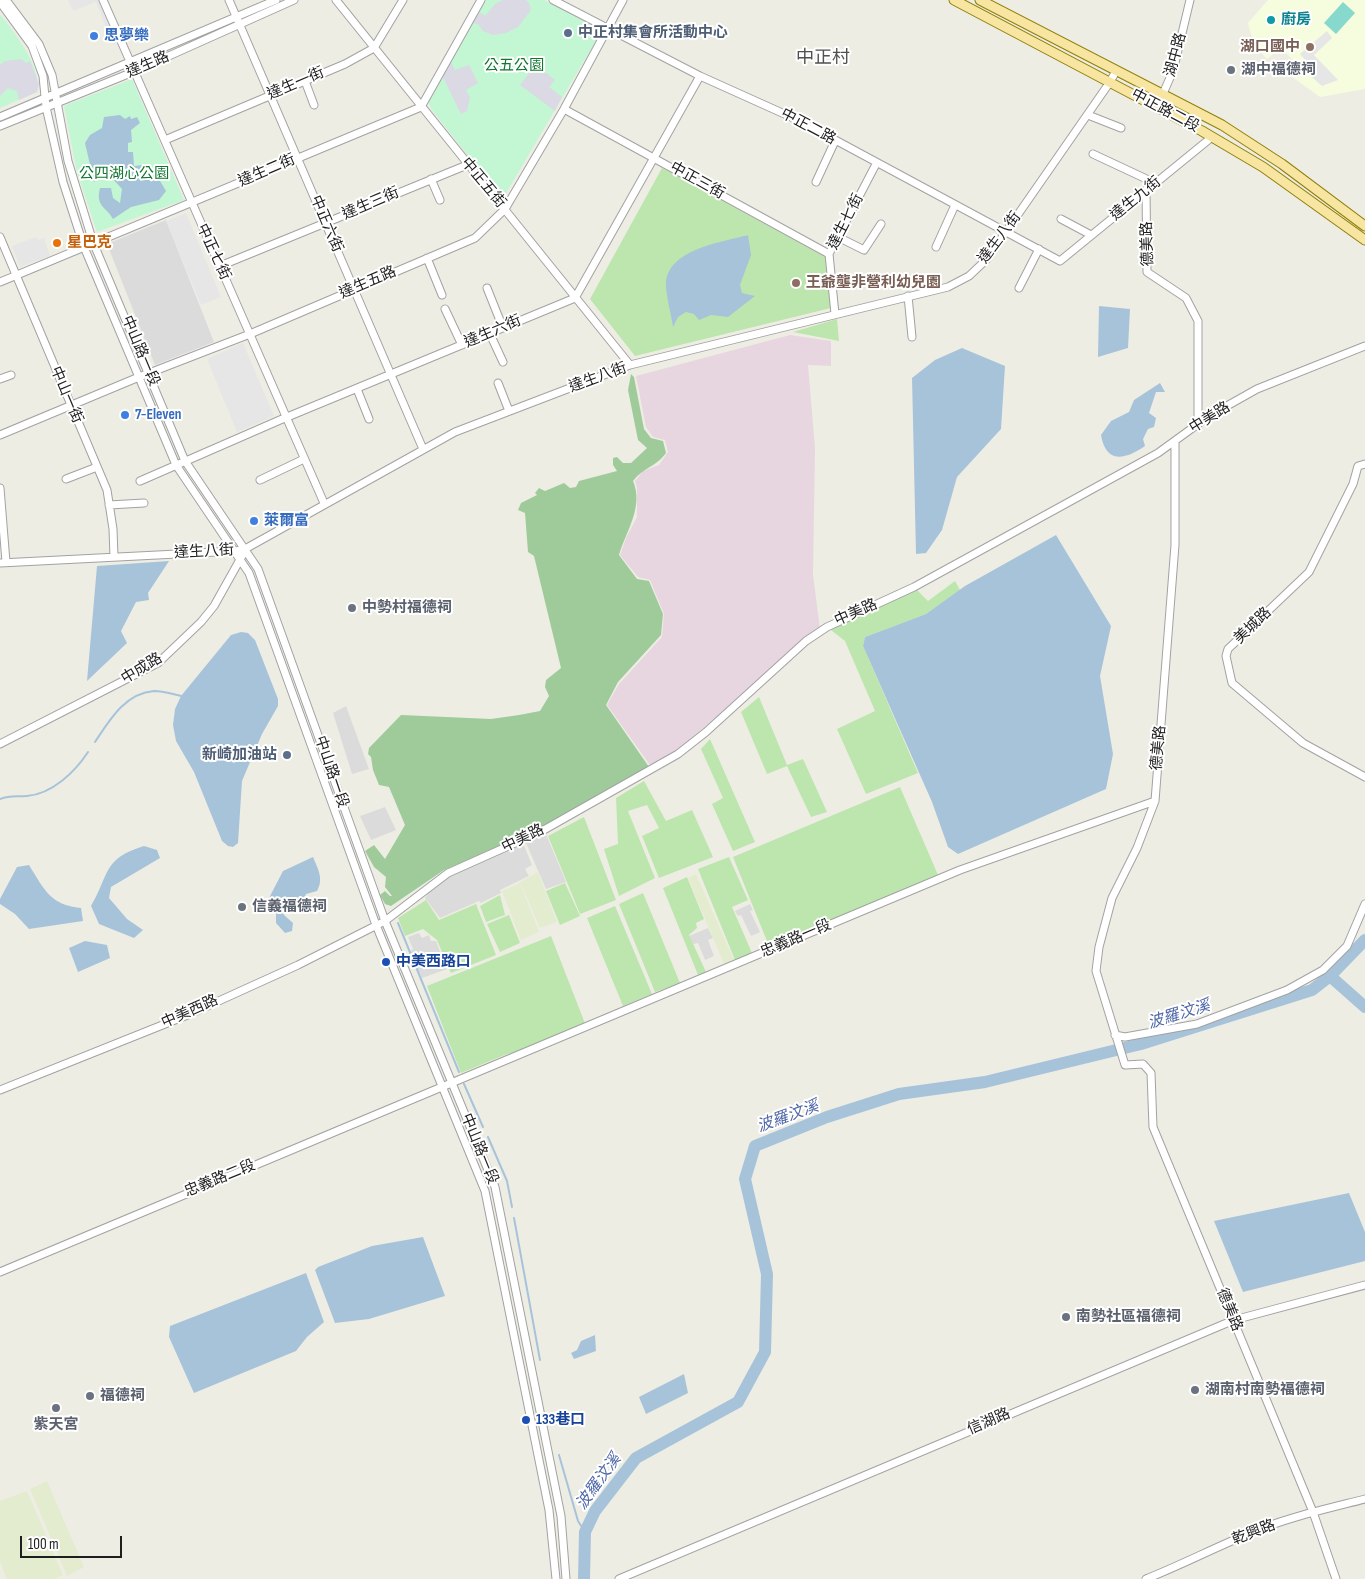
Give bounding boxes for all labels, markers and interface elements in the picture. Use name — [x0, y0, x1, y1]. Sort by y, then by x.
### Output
place label: 廚房 — [1281, 11, 1311, 29]
marker: 廚房 — [1265, 14, 1277, 26]
place label: 中正村集會所活動中心 — [578, 24, 728, 42]
place label: 思夢樂 — [104, 27, 149, 45]
marker: 中正村集會所活動中心 — [562, 27, 574, 39]
marker: 思夢樂 — [88, 30, 100, 42]
street label: 湖中路 — [1161, 31, 1191, 79]
place label: 湖口國中 — [1240, 38, 1300, 56]
marker: 湖口國中 — [1304, 41, 1316, 53]
district label: 中正村 — [796, 47, 850, 69]
street label: 達生路 — [124, 48, 172, 82]
park label: 公五公園 — [484, 57, 544, 75]
place label: 湖中福德祠 — [1241, 61, 1316, 79]
street label: 達生一街 — [265, 64, 327, 104]
marker: 湖中福德祠 — [1225, 64, 1237, 76]
street label: 中正路二段 — [1128, 85, 1202, 137]
street label: 中正二路 — [777, 105, 839, 149]
street label: 達生二街 — [236, 151, 298, 191]
street label: 中正五街 — [457, 154, 509, 212]
street label: 中正三街 — [666, 159, 728, 203]
park label: 公四湖心公園 — [79, 165, 169, 183]
street label: 達生九街 — [1107, 173, 1165, 225]
street label: 達生三街 — [340, 184, 402, 224]
street label: 達生七街 — [824, 191, 868, 253]
street label: 中正六街 — [306, 193, 346, 255]
street label: 達生八街 — [975, 209, 1025, 267]
street label: 中正七街 — [192, 221, 234, 283]
street label: 德美路 — [1138, 221, 1158, 267]
place label: 星巴克 — [67, 234, 112, 252]
marker: 星巴克 — [51, 237, 63, 249]
street label: 達生五路 — [337, 263, 399, 303]
place label: 王爺壟非營利幼兒園 — [806, 274, 941, 292]
marker: 王爺壟非營利幼兒園 — [790, 277, 802, 289]
street label: 達生六街 — [462, 312, 524, 352]
street label: 中山路一段 — [117, 313, 163, 389]
street label: 達生八街 — [567, 359, 629, 397]
street label: 中山一街 — [46, 364, 86, 426]
street label: 中美路 — [1186, 398, 1234, 438]
place label: 7-Eleven — [135, 406, 182, 424]
marker: 7-Eleven — [119, 409, 131, 421]
place label: 萊爾富 — [264, 512, 309, 530]
marker: 萊爾富 — [248, 515, 260, 527]
street label: 達生八街 — [174, 541, 234, 563]
street label: 中美路 — [832, 596, 880, 630]
place label: 中勢村福德祠 — [362, 599, 452, 617]
marker: 中勢村福德祠 — [346, 602, 358, 614]
street label: 美城路 — [1231, 604, 1275, 648]
street label: 中成路 — [118, 650, 166, 688]
street label: 德美路 — [1148, 725, 1170, 771]
street label: 中山路一段 — [310, 734, 352, 810]
place label: 新崎加油站 — [202, 746, 277, 764]
marker: 新崎加油站 — [281, 749, 293, 761]
street label: 中美路 — [499, 821, 547, 857]
place label: 信義福德祠 — [252, 898, 327, 916]
marker: 信義福德祠 — [236, 901, 248, 913]
street label: 忠義路一段 — [758, 916, 834, 962]
place label: 中美西路口 — [396, 953, 471, 971]
marker: 中美西路口 — [380, 956, 392, 968]
street label: 中美西路 — [159, 992, 221, 1032]
water label: 波羅汶溪 — [1146, 996, 1212, 1034]
water label: 波羅汶溪 — [755, 1097, 821, 1137]
street label: 中山路一段 — [457, 1111, 501, 1187]
street label: 忠義路二段 — [182, 1157, 258, 1201]
street label: 德美路 — [1212, 1286, 1246, 1334]
place label: 南勢社區福德祠 — [1076, 1308, 1181, 1326]
marker: 南勢社區福德祠 — [1060, 1311, 1072, 1323]
place label: 湖南村南勢福德祠 — [1205, 1381, 1325, 1399]
marker: 湖南村南勢福德祠 — [1189, 1384, 1201, 1396]
place label: 福德祠 — [100, 1387, 145, 1405]
marker: 福德祠 — [84, 1390, 96, 1402]
marker: 紫天宮 — [50, 1402, 62, 1414]
street label: 信湖路 — [965, 1405, 1013, 1439]
place label: 133巷口 — [536, 1411, 585, 1429]
marker: 133巷口 — [520, 1414, 532, 1426]
place label: 紫天宮 — [34, 1416, 78, 1434]
water label: 波羅汶溪 — [572, 1450, 626, 1514]
street label: 乾興路 — [1230, 1517, 1278, 1549]
scale bar — [22, 1526, 125, 1558]
text: 100 m — [28, 1535, 59, 1554]

